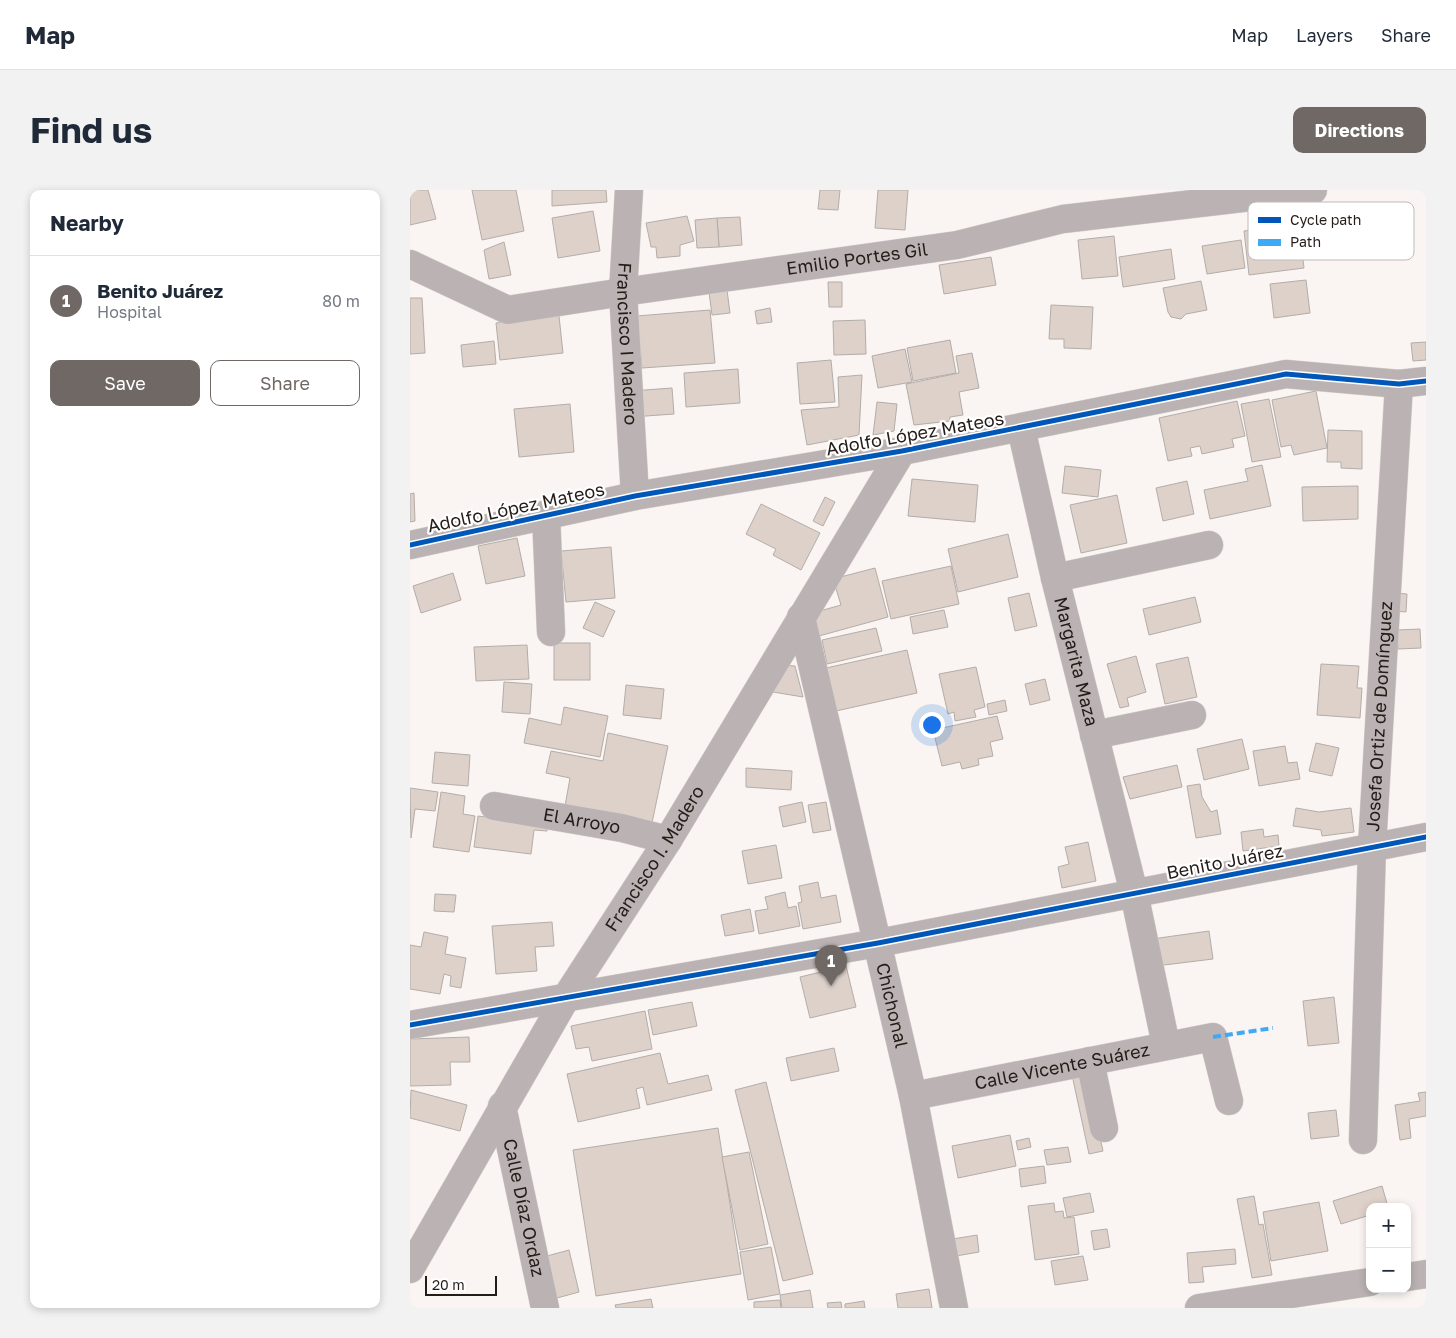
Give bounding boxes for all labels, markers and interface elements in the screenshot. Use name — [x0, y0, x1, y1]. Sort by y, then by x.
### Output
text: Map — [25, 20, 75, 49]
text: Map — [1231, 24, 1268, 46]
text: Layers — [1296, 24, 1353, 46]
text: Share — [1381, 24, 1431, 46]
button: Directions — [1293, 107, 1426, 153]
text: Find us — [30, 109, 152, 151]
legend — [1248, 202, 1414, 260]
text: Nearby — [50, 210, 124, 236]
text: Cycle path — [1290, 211, 1361, 228]
text: Path — [1290, 233, 1321, 250]
street label: Emilio Portes Gil — [785, 237, 929, 279]
street label: Francisco I Madero — [613, 262, 643, 426]
text: Benito Juárez — [97, 279, 223, 302]
text: 1 — [62, 291, 70, 311]
text: 80 m — [322, 291, 360, 311]
text: Hospital — [97, 302, 162, 322]
button: Save — [50, 360, 200, 406]
button: Share — [210, 360, 360, 406]
street label: Adolfo López Mateos — [824, 407, 1006, 460]
street label: Adolfo López Mateos — [425, 478, 606, 537]
street label: Margarita Maza — [1050, 594, 1104, 728]
street label: Josefa Ortiz de Domínguez — [1361, 600, 1396, 832]
your location — [919, 712, 945, 738]
street label: Francisco I. Madero — [600, 781, 708, 935]
street label: El Arroyo — [541, 803, 622, 838]
street label: Benito Juárez — [1165, 839, 1285, 883]
pin: 1 — [815, 945, 847, 986]
street label: Chichonal — [872, 960, 913, 1050]
street label: Calle Vicente Suárez — [972, 1038, 1151, 1094]
street label: Calle Díaz Ordaz — [499, 1136, 550, 1279]
map controls — [1366, 1203, 1411, 1293]
button: + — [1366, 1203, 1411, 1248]
button: − — [1366, 1248, 1411, 1293]
scale bar — [425, 1273, 498, 1296]
text: 20 m — [432, 1276, 465, 1293]

